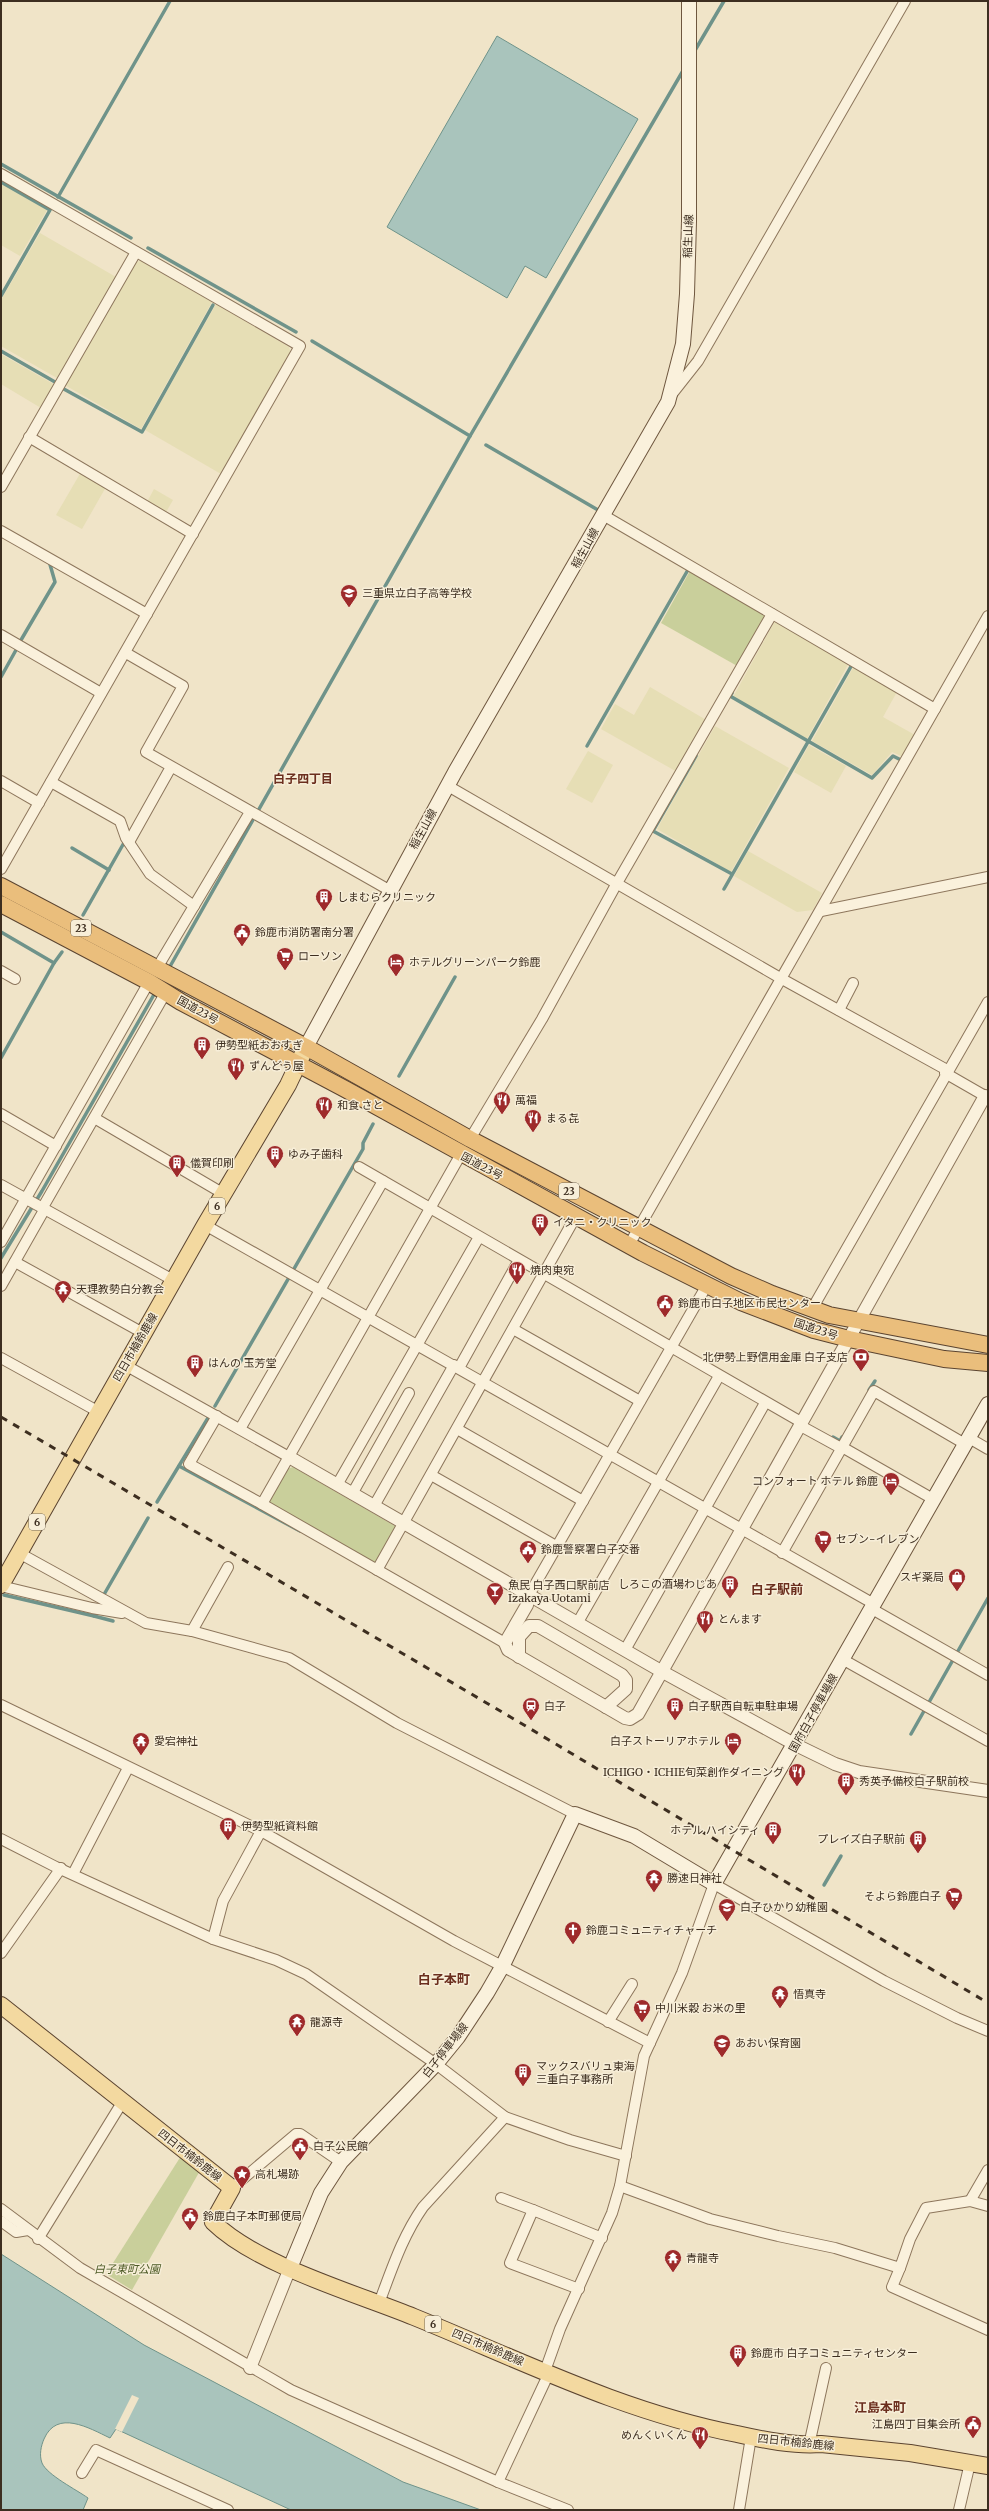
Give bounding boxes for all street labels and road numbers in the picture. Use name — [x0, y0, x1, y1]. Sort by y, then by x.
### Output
street label: 稲生山線 — [680, 214, 696, 258]
street label: 稲生山線 — [568, 525, 602, 571]
street label: 稲生山線 — [406, 806, 440, 852]
road number: 23 — [71, 920, 91, 936]
street label: 国道23号 — [175, 993, 221, 1027]
street label: 国道23号 — [459, 1149, 505, 1183]
road number: 23 — [559, 1183, 579, 1199]
road number: 6 — [209, 1198, 225, 1214]
street label: 四日市楠鈴鹿線 — [110, 1310, 160, 1384]
street label: 国道23号 — [792, 1315, 840, 1343]
road number: 6 — [29, 1514, 45, 1530]
street label: 国府白子停車場線 — [786, 1671, 840, 1755]
street label: 白子停車場線 — [419, 2020, 471, 2080]
street label: 四日市楠鈴鹿線 — [155, 2126, 225, 2184]
road number: 6 — [425, 2316, 441, 2332]
street label: 四日市楠鈴鹿線 — [450, 2326, 526, 2368]
street label: 四日市楠鈴鹿線 — [757, 2431, 835, 2453]

